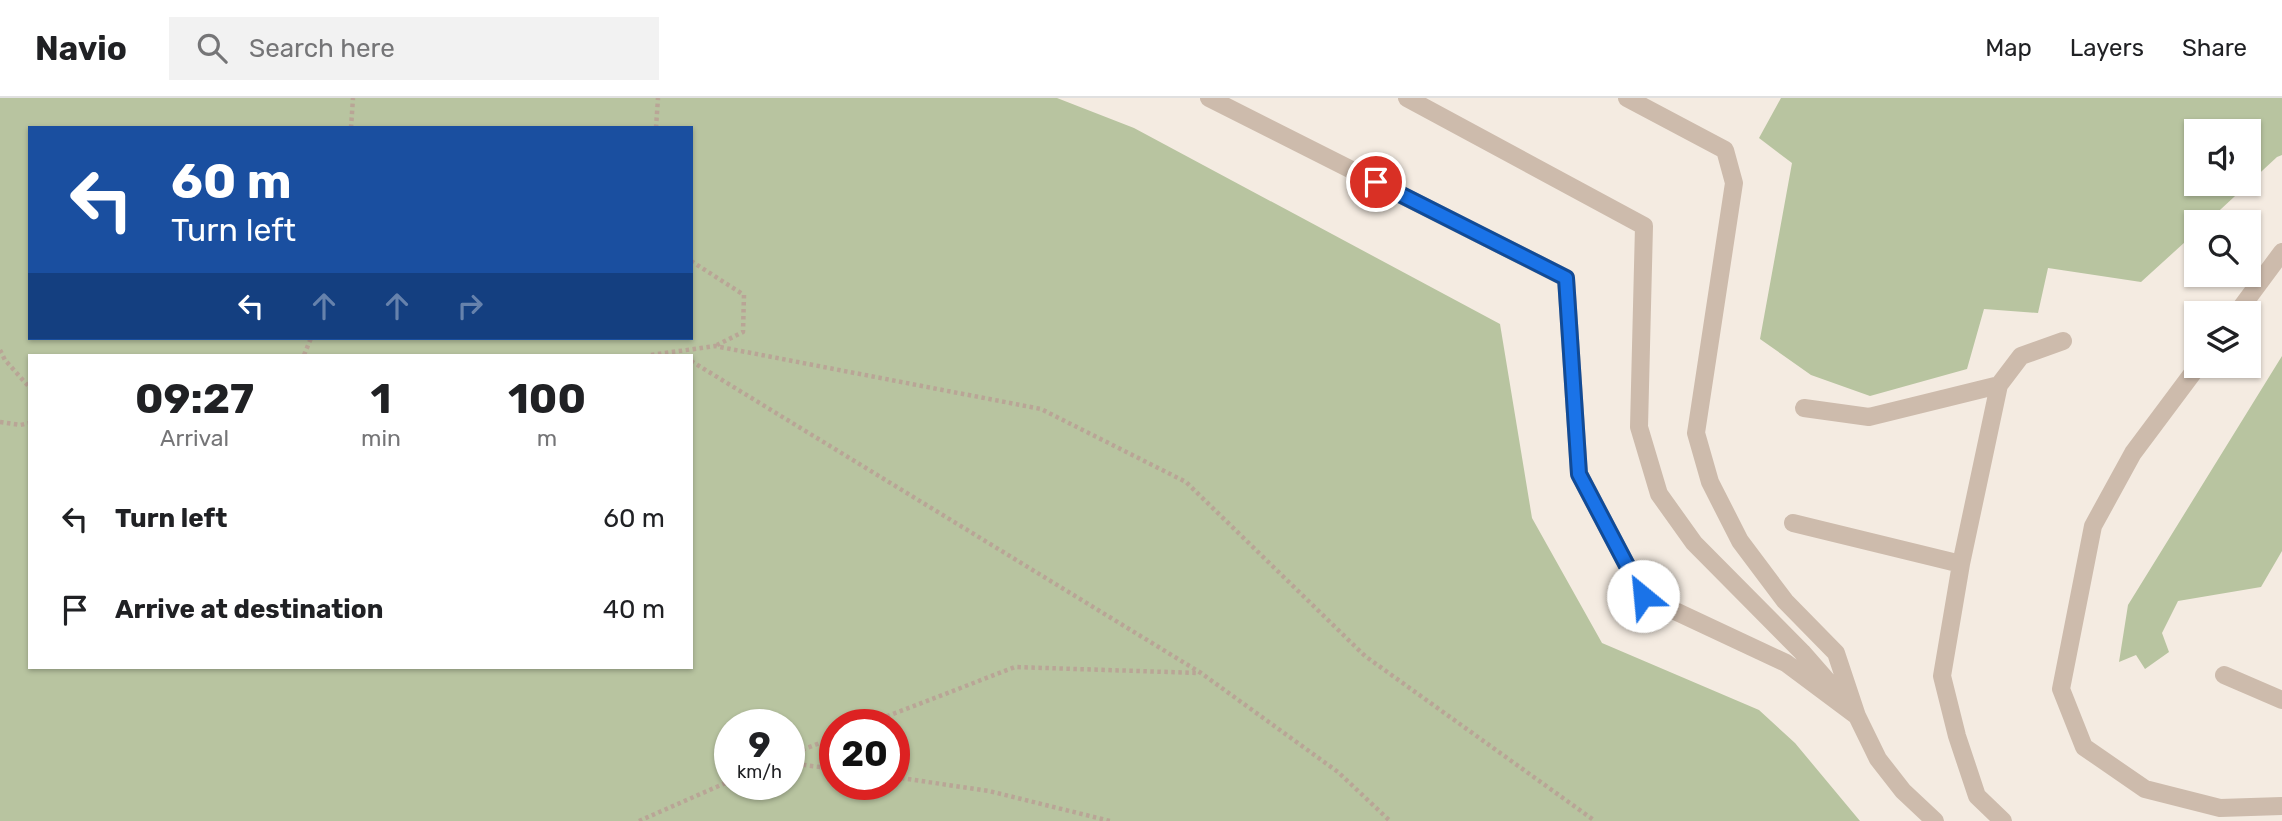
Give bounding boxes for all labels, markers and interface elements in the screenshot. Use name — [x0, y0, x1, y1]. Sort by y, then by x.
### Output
search box — [169, 17, 659, 80]
text: Navio — [35, 29, 127, 68]
icon: search — [193, 29, 231, 67]
text: Search here — [249, 33, 395, 64]
text: Map — [1985, 34, 2032, 62]
text: Layers — [2070, 34, 2144, 62]
text: Share — [2182, 34, 2247, 62]
map controls — [2184, 119, 2261, 378]
button: sound — [2184, 119, 2261, 196]
text: 60 m — [171, 152, 292, 210]
pin — [1346, 152, 1406, 212]
icon: left — [56, 154, 147, 245]
icon: arrive — [1357, 163, 1395, 201]
button: search — [2184, 210, 2261, 287]
text: Turn left — [171, 211, 296, 249]
icon: left — [232, 287, 270, 325]
icon: ahead — [305, 287, 343, 325]
icon: ahead — [378, 287, 416, 325]
icon: right — [451, 287, 489, 325]
button: layers — [2184, 301, 2261, 378]
text: 09:27 — [135, 374, 254, 424]
text: 1 — [371, 374, 391, 424]
text: 100 — [508, 374, 586, 424]
text: Arrival — [160, 424, 229, 452]
text: min — [361, 424, 401, 452]
text: m — [537, 424, 557, 452]
icon: left — [56, 500, 94, 538]
text: Turn left — [115, 503, 227, 534]
text: 60 m — [603, 503, 665, 534]
position arrow — [1606, 559, 1680, 633]
icon: arrive — [56, 591, 94, 629]
text: Arrive at destination — [115, 594, 383, 625]
text: 40 m — [603, 594, 665, 625]
speed limit sign: 20 — [819, 709, 910, 800]
text: 9 — [748, 724, 771, 766]
text: km/h — [737, 761, 782, 783]

